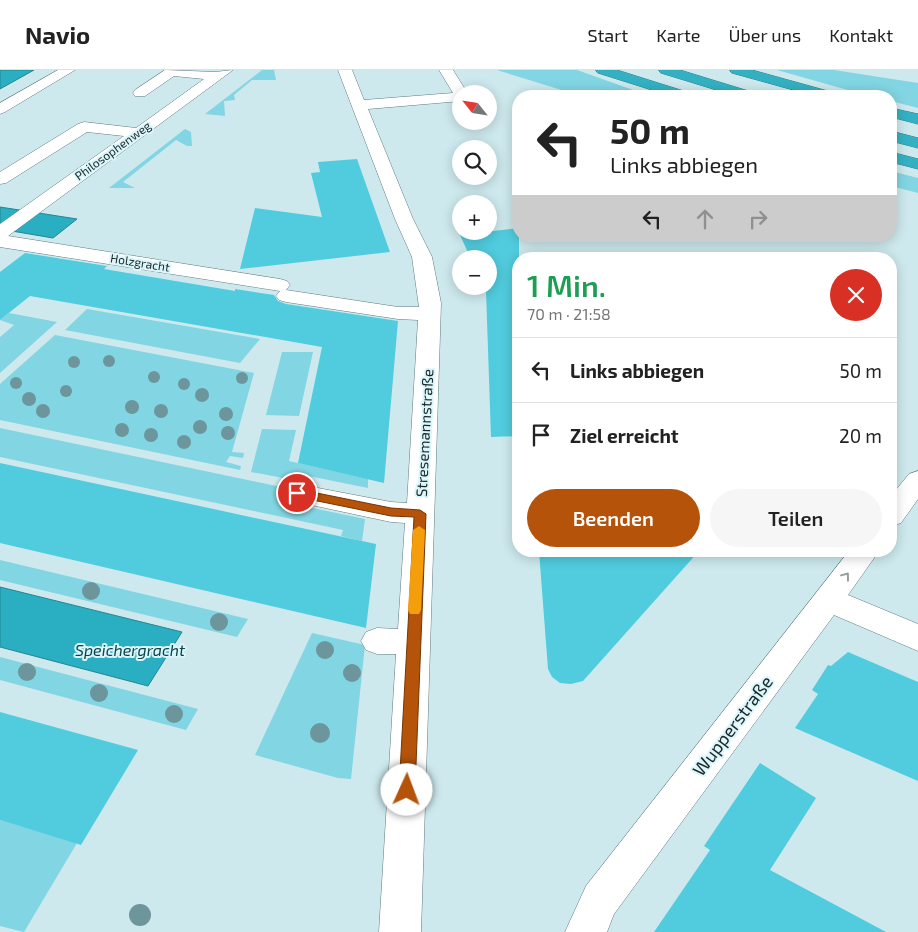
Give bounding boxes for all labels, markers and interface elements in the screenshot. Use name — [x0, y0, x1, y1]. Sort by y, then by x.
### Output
text: Navio — [25, 20, 90, 49]
text: Start — [587, 24, 628, 46]
text: Karte — [656, 24, 701, 46]
text: Über uns — [729, 24, 801, 46]
text: Kontakt — [829, 24, 893, 46]
north arrow — [452, 85, 498, 130]
map controls — [452, 85, 497, 295]
text: 50 m — [610, 109, 690, 151]
icon: left — [527, 110, 592, 175]
street label: Philosophenweg — [72, 118, 153, 183]
button: search — [452, 140, 497, 185]
text: Links abbiegen — [610, 151, 758, 177]
button: + — [452, 195, 497, 240]
icon: left — [638, 205, 666, 233]
icon: ahead — [691, 205, 719, 233]
icon: right — [744, 205, 772, 233]
street label: Holzgracht — [109, 250, 171, 274]
button: − — [452, 250, 497, 295]
text: 1 Min. — [527, 267, 606, 303]
button: close — [830, 269, 882, 321]
text: 70 m · 21:58 — [527, 304, 611, 323]
icon: left — [527, 356, 555, 384]
text: Links abbiegen — [570, 359, 704, 382]
text: 50 m — [839, 359, 882, 382]
street label: Stresemannstraße — [412, 368, 436, 497]
icon: arrive — [527, 421, 555, 449]
text: Ziel erreicht — [570, 424, 679, 447]
text: 20 m — [839, 424, 882, 447]
pin — [276, 472, 318, 514]
icon: arrive — [283, 479, 311, 507]
button: Beenden — [527, 489, 700, 547]
button: Teilen — [710, 489, 882, 547]
one-way arrow — [841, 573, 849, 582]
water label: Speichergracht — [75, 640, 186, 659]
street label: Wupperstraße — [687, 671, 777, 780]
position arrow — [380, 763, 432, 815]

